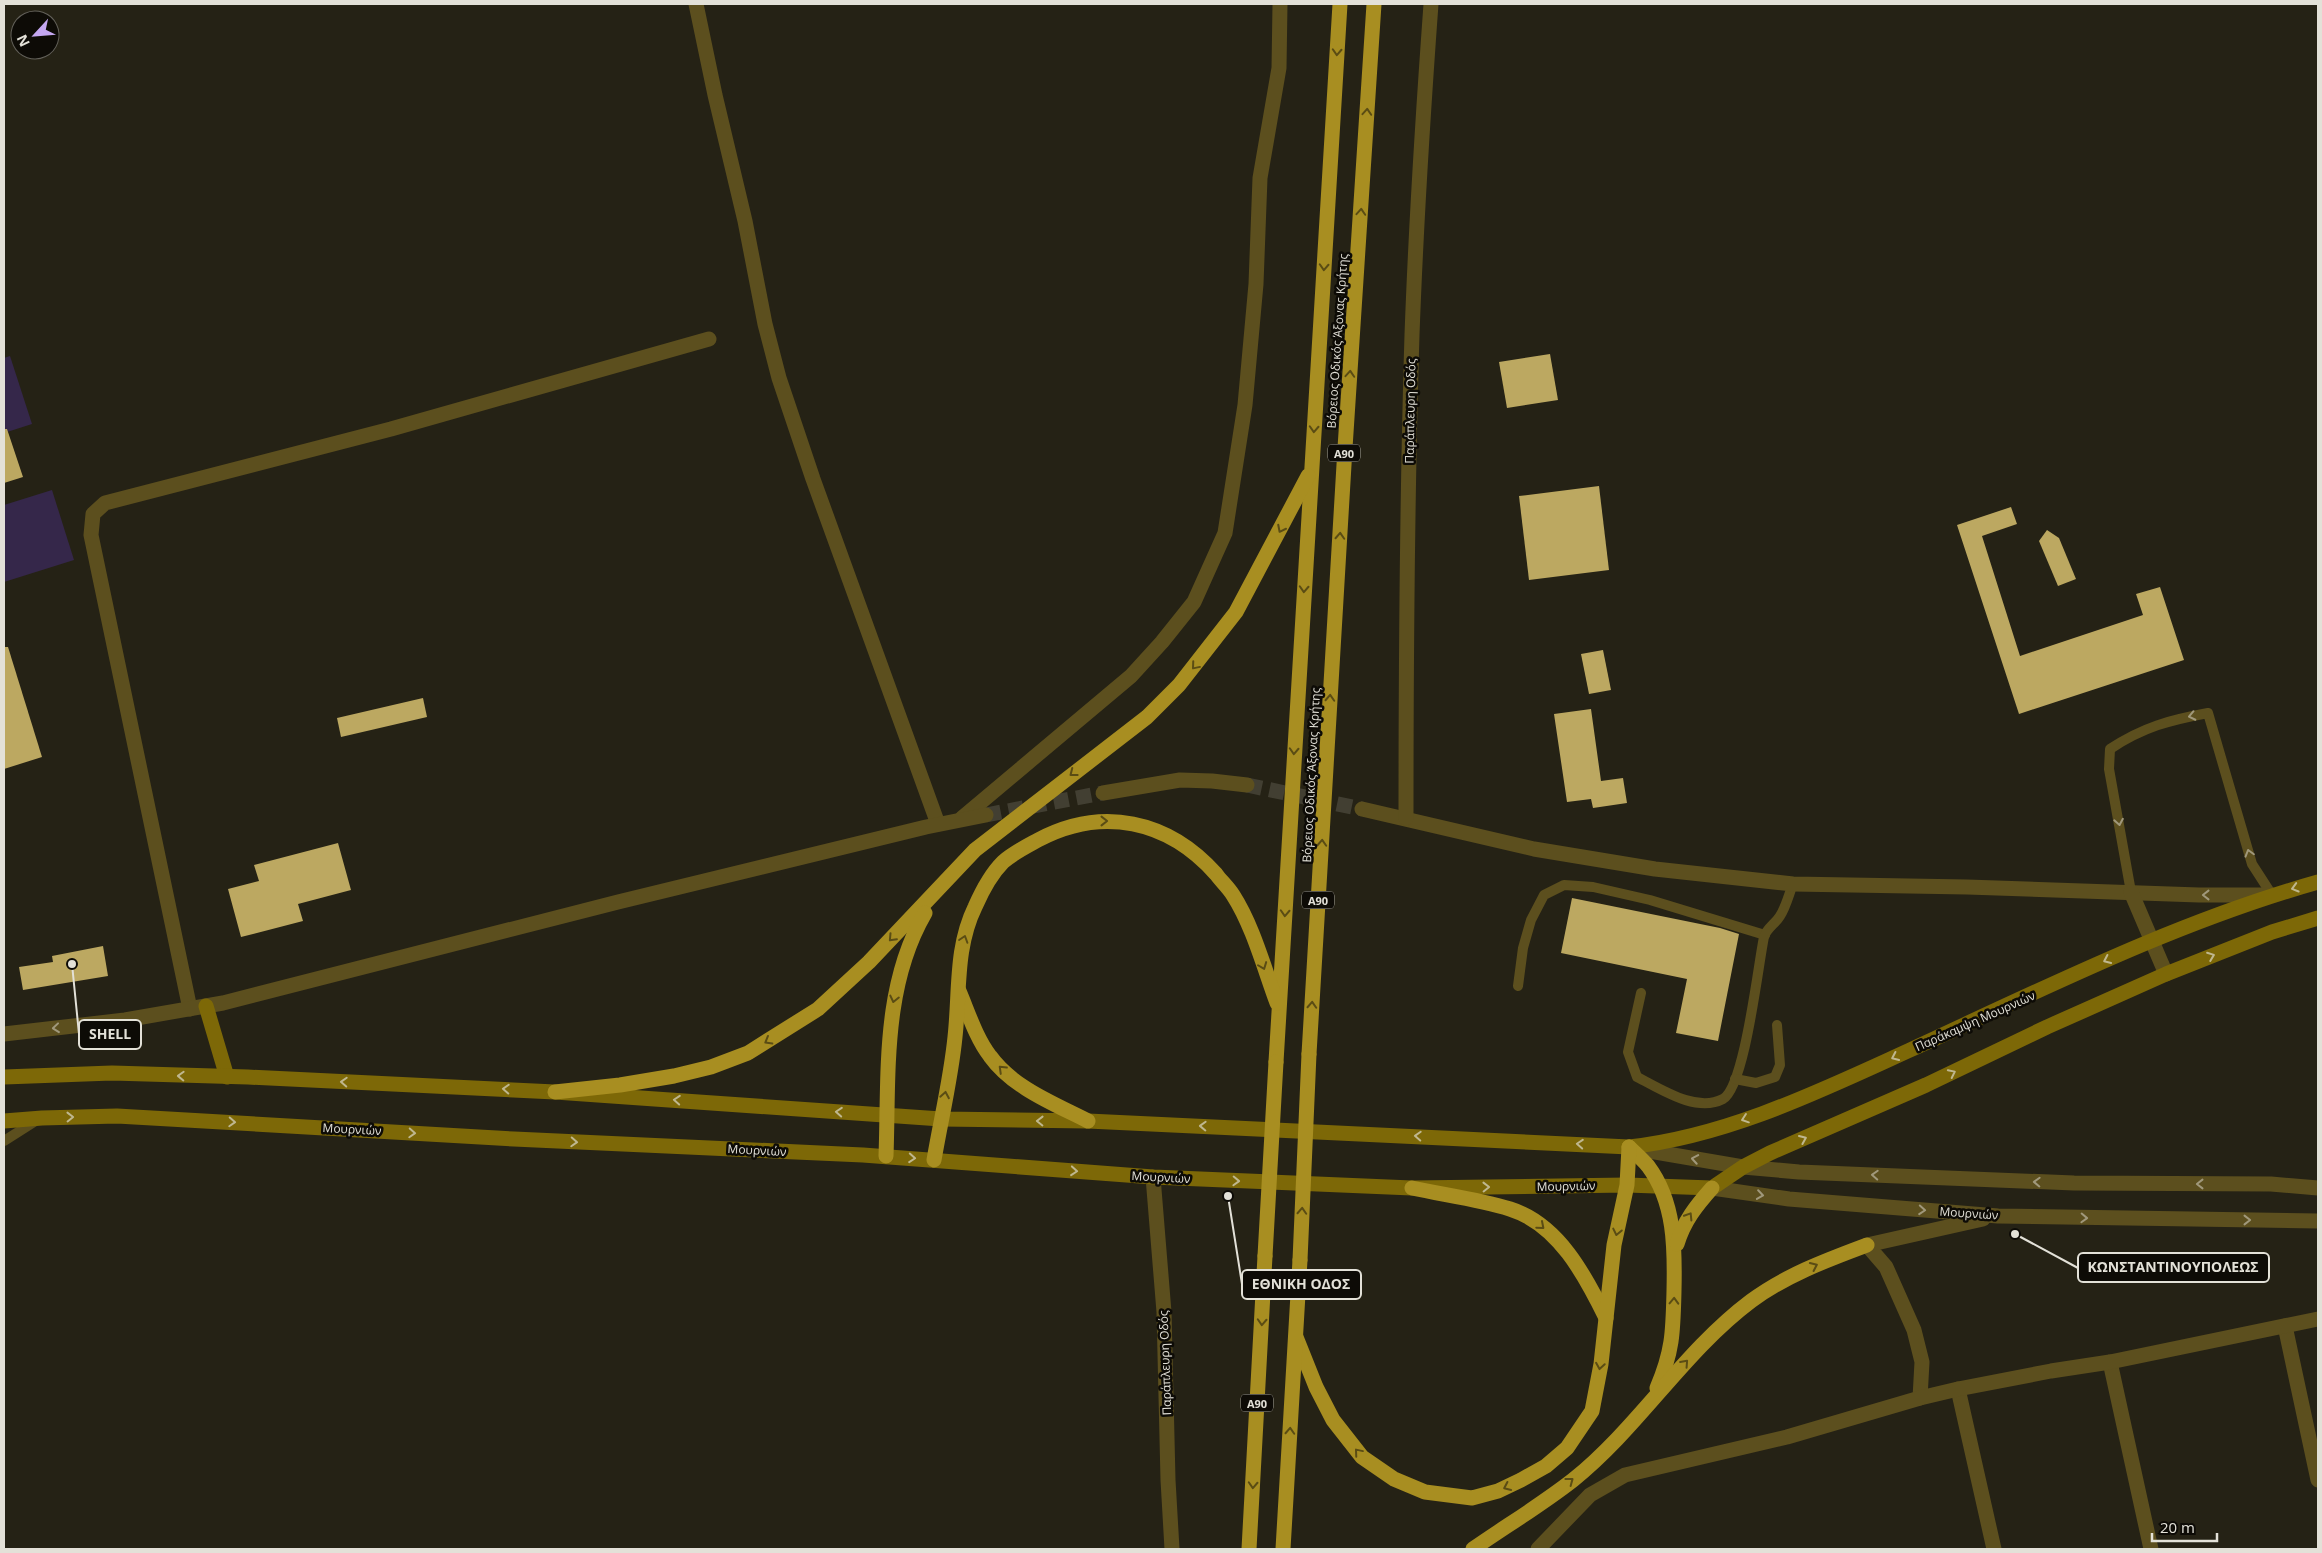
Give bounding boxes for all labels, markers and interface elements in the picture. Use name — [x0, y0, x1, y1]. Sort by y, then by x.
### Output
north arrow — [10, 10, 60, 60]
text: N — [12, 32, 34, 50]
one-way arrow — [1331, 49, 1342, 57]
one-way arrow — [1362, 107, 1373, 115]
one-way arrow — [1355, 207, 1366, 215]
street label: Βόρειος Οδικός Άξονας Κρήτης — [1322, 253, 1352, 429]
one-way arrow — [1318, 263, 1329, 271]
street label: Παράπλευρη Οδός — [1401, 358, 1419, 464]
one-way arrow — [1344, 370, 1355, 378]
one-way arrow — [1308, 425, 1319, 433]
road number: Α90 — [1328, 444, 1360, 462]
one-way arrow — [1277, 524, 1287, 533]
one-way arrow — [1334, 532, 1345, 540]
one-way arrow — [1299, 585, 1310, 593]
one-way arrow — [1191, 661, 1200, 670]
street label: Βόρειος Οδικός Άξονας Κρήτης — [1298, 687, 1324, 863]
one-way arrow — [1325, 694, 1336, 702]
one-way arrow — [2187, 710, 2196, 721]
one-way arrow — [1289, 747, 1300, 755]
one-way arrow — [1070, 768, 1079, 776]
one-way arrow — [1100, 816, 1108, 826]
one-way arrow — [2113, 817, 2123, 826]
one-way arrow — [1316, 838, 1327, 846]
one-way arrow — [2244, 849, 2254, 857]
one-way arrow — [2292, 883, 2300, 893]
one-way arrow — [2202, 890, 2210, 900]
road number: Α90 — [1302, 892, 1334, 908]
one-way arrow — [1279, 910, 1290, 918]
one-way arrow — [889, 933, 898, 942]
one-way arrow — [958, 935, 968, 944]
one-way arrow — [2207, 952, 2215, 962]
one-way arrow — [2103, 954, 2112, 965]
one-way arrow — [1257, 961, 1267, 969]
street label: Παράκαμψη Μουρνιών — [1912, 987, 2038, 1055]
one-way arrow — [889, 995, 900, 1004]
one-way arrow — [1307, 1001, 1318, 1009]
callout: SHELL — [79, 1020, 141, 1049]
one-way arrow — [51, 1022, 59, 1033]
text: SHELL — [89, 1024, 131, 1043]
one-way arrow — [764, 1035, 773, 1045]
one-way arrow — [1891, 1050, 1900, 1061]
one-way arrow — [999, 1066, 1008, 1075]
one-way arrow — [1947, 1068, 1956, 1079]
one-way arrow — [177, 1070, 185, 1081]
one-way arrow — [339, 1076, 347, 1087]
one-way arrow — [502, 1084, 510, 1095]
one-way arrow — [940, 1090, 950, 1099]
one-way arrow — [672, 1095, 680, 1106]
one-way arrow — [834, 1107, 842, 1118]
one-way arrow — [66, 1112, 74, 1122]
one-way arrow — [1742, 1113, 1750, 1123]
one-way arrow — [1036, 1115, 1044, 1126]
one-way arrow — [228, 1116, 236, 1127]
street label: Μουρνιών — [322, 1119, 382, 1139]
one-way arrow — [1199, 1121, 1207, 1132]
one-way arrow — [408, 1127, 416, 1138]
one-way arrow — [1413, 1130, 1421, 1141]
one-way arrow — [1798, 1135, 1807, 1145]
one-way arrow — [570, 1136, 578, 1147]
one-way arrow — [1576, 1139, 1584, 1150]
street label: Μουρνιών — [727, 1140, 787, 1160]
one-way arrow — [908, 1153, 916, 1164]
one-way arrow — [1691, 1154, 1700, 1164]
one-way arrow — [1070, 1165, 1078, 1176]
street label: Μουρνιών — [1131, 1167, 1191, 1187]
one-way arrow — [1870, 1170, 1878, 1181]
one-way arrow — [1232, 1176, 1240, 1186]
one-way arrow — [2033, 1176, 2041, 1187]
street label: Μουρνιών — [1536, 1177, 1596, 1195]
one-way arrow — [2195, 1179, 2203, 1189]
one-way arrow — [1482, 1182, 1490, 1192]
one-way arrow — [1756, 1189, 1764, 1200]
street label: Μουρνιών — [1939, 1202, 1999, 1224]
one-way arrow — [1918, 1204, 1926, 1215]
one-way arrow — [1296, 1207, 1307, 1215]
one-way arrow — [1683, 1212, 1693, 1221]
one-way arrow — [2080, 1213, 2088, 1223]
one-way arrow — [2243, 1215, 2251, 1225]
one-way arrow — [1536, 1221, 1545, 1230]
one-way arrow — [1612, 1228, 1623, 1237]
callout: ΚΩΝΣΤΑΝΤΙΝΟΥΠΟΛΕΩΣ — [2078, 1253, 2269, 1282]
text: ΚΩΝΣΤΑΝΤΙΝΟΥΠΟΛΕΩΣ — [2088, 1257, 2258, 1276]
one-way arrow — [1809, 1261, 1818, 1272]
callout: ΕΘΝΙΚΗ ΟΔΟΣ — [1242, 1270, 1361, 1299]
text: ΕΘΝΙΚΗ ΟΔΟΣ — [1252, 1274, 1350, 1293]
one-way arrow — [1669, 1297, 1679, 1304]
street label: Παράπλευρη Οδός — [1155, 1310, 1175, 1416]
one-way arrow — [1256, 1319, 1267, 1327]
one-way arrow — [1679, 1359, 1688, 1368]
one-way arrow — [1596, 1362, 1606, 1371]
road number: Α90 — [1241, 1395, 1273, 1412]
one-way arrow — [1284, 1426, 1295, 1434]
one-way arrow — [1356, 1449, 1364, 1458]
one-way arrow — [1564, 1478, 1574, 1487]
one-way arrow — [1247, 1481, 1258, 1489]
one-way arrow — [1503, 1481, 1512, 1492]
scale bar — [2152, 1510, 2217, 1542]
text: 20 m — [2160, 1517, 2195, 1537]

